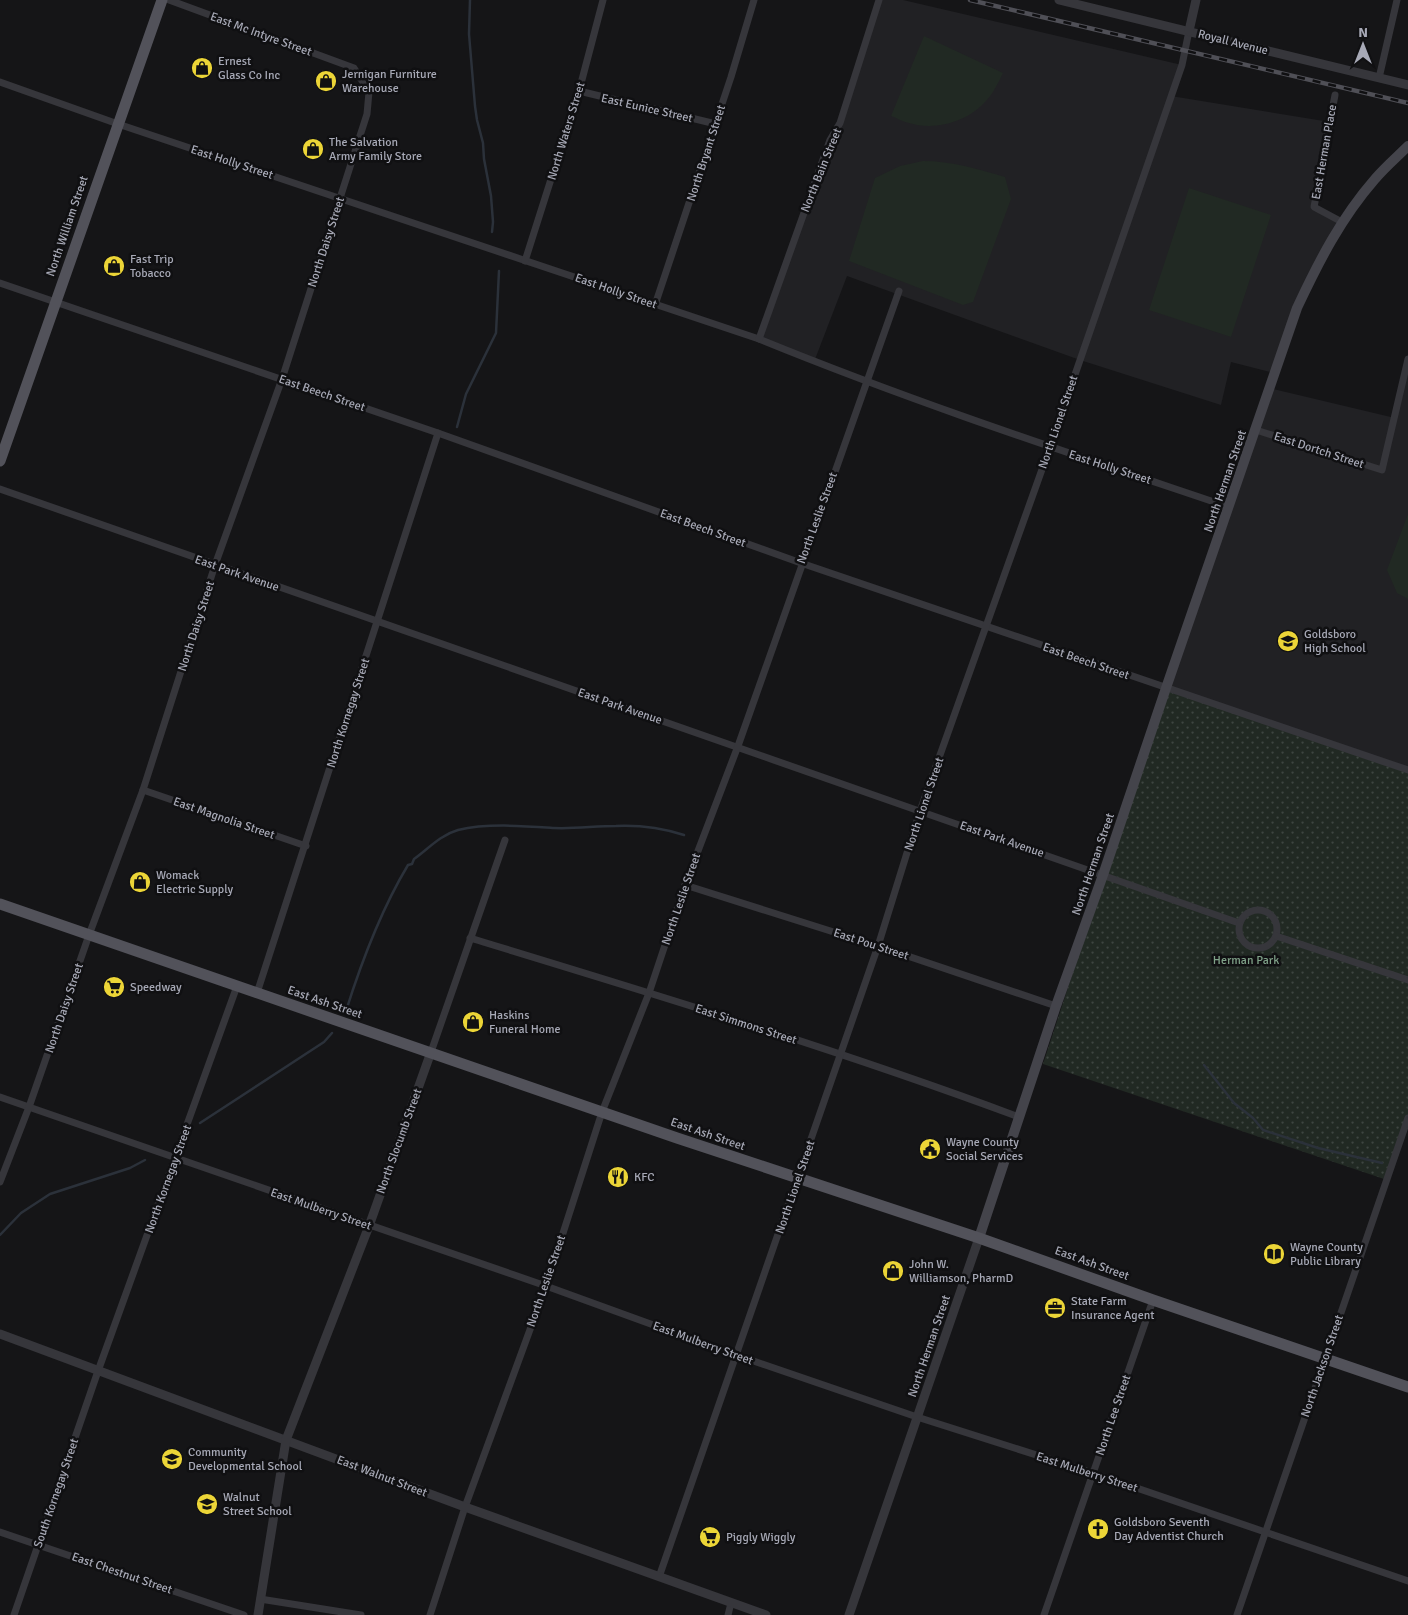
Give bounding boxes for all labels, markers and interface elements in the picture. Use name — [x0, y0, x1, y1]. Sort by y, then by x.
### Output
street label: East Mc Intyre Street — [208, 9, 314, 60]
north arrow — [1338, 20, 1388, 70]
text: N — [1358, 24, 1368, 41]
street label: Royall Avenue — [1196, 27, 1270, 58]
place label: Ernest Glass Co Inc — [218, 54, 281, 83]
shop icon: Ernest Glass Co Inc — [190, 56, 214, 80]
place label: Jernigan Furniture Warehouse — [342, 67, 437, 96]
shop icon: Jernigan Furniture Warehouse — [314, 69, 338, 93]
street label: North Waters Street — [544, 80, 589, 182]
street label: East Eunice Street — [600, 91, 694, 126]
street label: North Bryant Street — [684, 103, 729, 203]
street label: East Herman Place — [1309, 103, 1340, 201]
street label: North Bain Street — [798, 126, 845, 214]
place label: The Salvation Army Family Store — [329, 135, 422, 164]
shop icon: The Salvation Army Family Store — [301, 137, 325, 161]
street label: East Holly Street — [189, 142, 275, 183]
street label: North William Street — [43, 174, 92, 279]
street label: North Daisy Street — [305, 195, 348, 289]
place label: Fast Trip Tobacco — [130, 252, 174, 281]
shop icon: Fast Trip Tobacco — [102, 254, 126, 278]
street label: East Holly Street — [573, 270, 659, 312]
street label: East Beech Street — [277, 372, 367, 415]
street label: North Lionel Street — [1035, 373, 1082, 471]
street label: North Herman Street — [1201, 428, 1250, 534]
street label: East Dortch Street — [1272, 429, 1366, 472]
street label: East Holly Street — [1067, 447, 1153, 488]
street label: North Leslie Street — [794, 470, 841, 566]
street label: East Beech Street — [658, 506, 748, 551]
street label: East Park Avenue — [193, 552, 281, 595]
street label: North Daisy Street — [175, 579, 218, 673]
place label: Goldsboro High School — [1304, 627, 1366, 656]
school or university icon: Goldsboro High School — [1276, 629, 1300, 653]
street label: East Beech Street — [1041, 640, 1131, 683]
street label: North Kornegay Street — [324, 656, 373, 770]
street label: East Park Avenue — [576, 685, 664, 728]
street label: North Lionel Street — [901, 755, 948, 853]
street label: East Magnolia Street — [171, 794, 277, 843]
street label: North Herman Street — [1069, 811, 1118, 917]
street label: East Park Avenue — [958, 818, 1046, 861]
street label: North Leslie Street — [659, 851, 704, 947]
place label: Womack Electric Supply — [156, 868, 234, 897]
shop icon: Womack Electric Supply — [128, 870, 152, 894]
street label: East Pou Street — [831, 925, 910, 964]
park label: Herman Park — [1213, 953, 1279, 968]
street label: North Daisy Street — [42, 961, 87, 1055]
supermarket icon: Speedway — [102, 975, 126, 999]
place label: Speedway — [130, 980, 182, 995]
street label: East Ash Street — [286, 983, 364, 1022]
street label: East Simmons Street — [693, 1001, 799, 1048]
place label: Haskins Funeral Home — [489, 1008, 561, 1037]
shop icon: Haskins Funeral Home — [461, 1010, 485, 1034]
street label: North Slocumb Street — [373, 1087, 425, 1196]
street label: East Ash Street — [669, 1115, 747, 1154]
street label: North Kornegay Street — [142, 1123, 195, 1235]
place label: Wayne County Social Services — [946, 1135, 1023, 1164]
public building icon: Wayne County Social Services — [918, 1137, 942, 1161]
street label: North Lionel Street — [772, 1138, 819, 1236]
restaurant icon: KFC — [606, 1165, 630, 1189]
place label: KFC — [634, 1170, 655, 1185]
street label: East Mulberry Street — [268, 1185, 373, 1234]
street label: North Leslie Street — [524, 1233, 569, 1329]
place label: Wayne County Public Library — [1290, 1240, 1363, 1269]
library icon: Wayne County Public Library — [1262, 1242, 1286, 1266]
street label: East Ash Street — [1053, 1243, 1131, 1284]
place label: John W. Williamson, PharmD — [909, 1257, 1014, 1286]
shop icon: John W. Williamson, PharmD — [881, 1259, 905, 1283]
street label: North Herman Street — [905, 1293, 954, 1399]
place label: State Farm Insurance Agent — [1071, 1294, 1154, 1323]
office icon: State Farm Insurance Agent — [1043, 1296, 1067, 1320]
street label: North Jackson Street — [1298, 1313, 1347, 1419]
street label: East Mulberry Street — [651, 1318, 755, 1369]
street label: North Lee Street — [1093, 1373, 1134, 1457]
street label: South Kornegay Street — [31, 1436, 82, 1550]
place label: Community Developmental School — [188, 1445, 303, 1474]
school or university icon: Community Developmental School — [160, 1447, 184, 1471]
street label: East Mulberry Street — [1034, 1449, 1139, 1496]
street label: East Walnut Street — [335, 1452, 429, 1501]
place label: Walnut Street School — [223, 1490, 292, 1519]
school or university icon: Walnut Street School — [195, 1492, 219, 1516]
place label: Goldsboro Seventh Day Adventist Church — [1114, 1515, 1224, 1544]
church icon: Goldsboro Seventh Day Adventist Church — [1086, 1517, 1110, 1541]
supermarket icon: Piggly Wiggly — [698, 1525, 722, 1549]
place label: Piggly Wiggly — [726, 1530, 796, 1545]
street label: East Chestnut Street — [70, 1549, 174, 1598]

